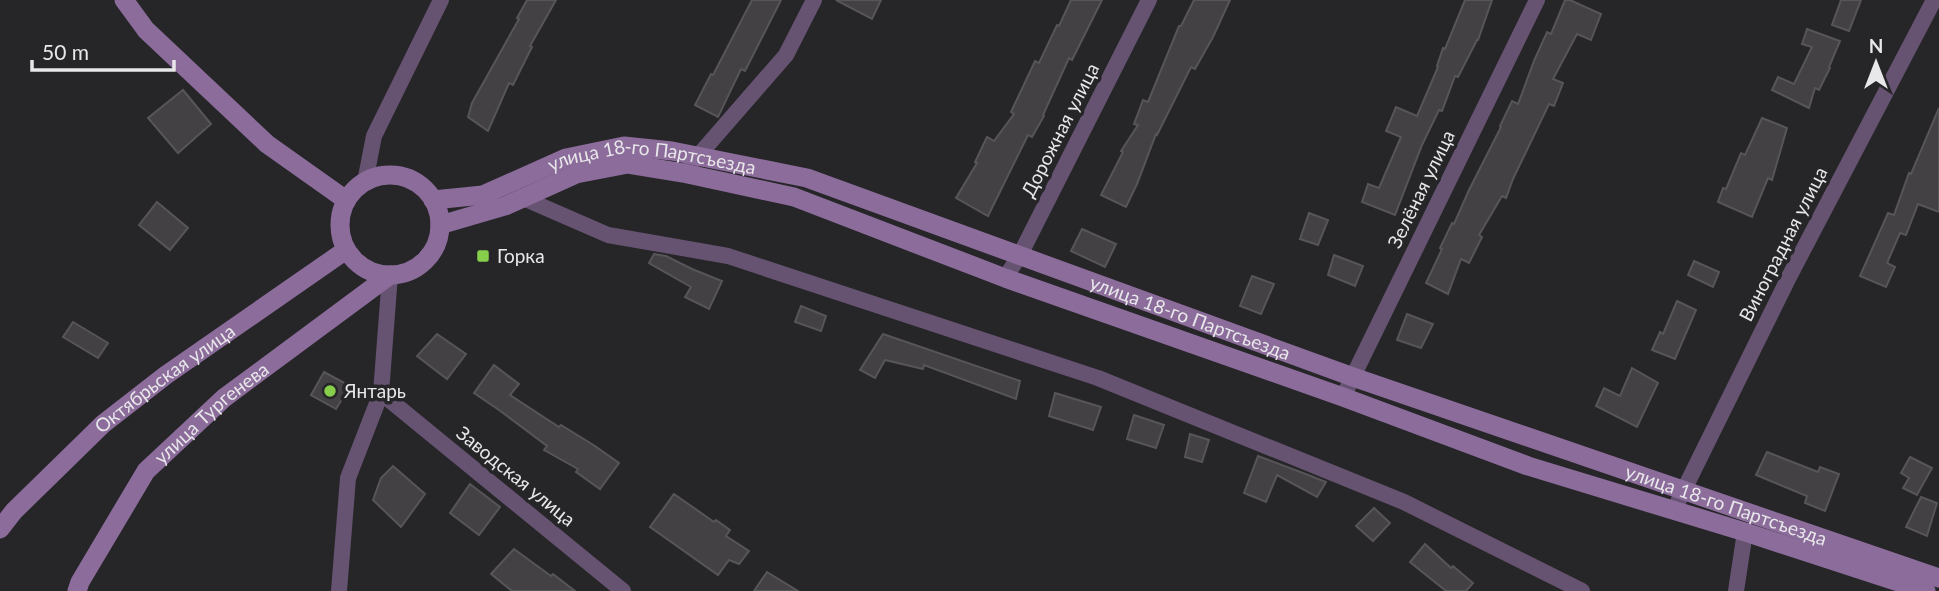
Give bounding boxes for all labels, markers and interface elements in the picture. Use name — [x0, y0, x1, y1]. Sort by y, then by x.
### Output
scale bar — [32, 28, 173, 72]
north arrow — [1841, 28, 1911, 98]
text: N — [1869, 34, 1883, 57]
text: 50 m — [42, 39, 89, 64]
street label: Дорожная улица — [1016, 59, 1103, 201]
street label: Зелёная улица — [1382, 126, 1459, 251]
text: улица 18-го Партсъезда — [544, 134, 758, 178]
street label: улица 18-го Партсъезда — [545, 159, 757, 181]
street label: Виноградная улица — [1734, 163, 1831, 325]
place label: Горка — [497, 244, 545, 267]
marker: Горка — [475, 248, 491, 264]
street label: улица 18-го Партсъезда — [1087, 270, 1294, 364]
street label: Октябрьская улица — [89, 319, 239, 437]
street label: улица Тургенева — [149, 357, 273, 468]
place label: Янтарь — [343, 379, 406, 402]
marker: Янтарь — [322, 383, 338, 399]
street label: Заводская улица — [452, 421, 580, 531]
street label: улица 18-го Партсъезда — [1623, 459, 1830, 550]

